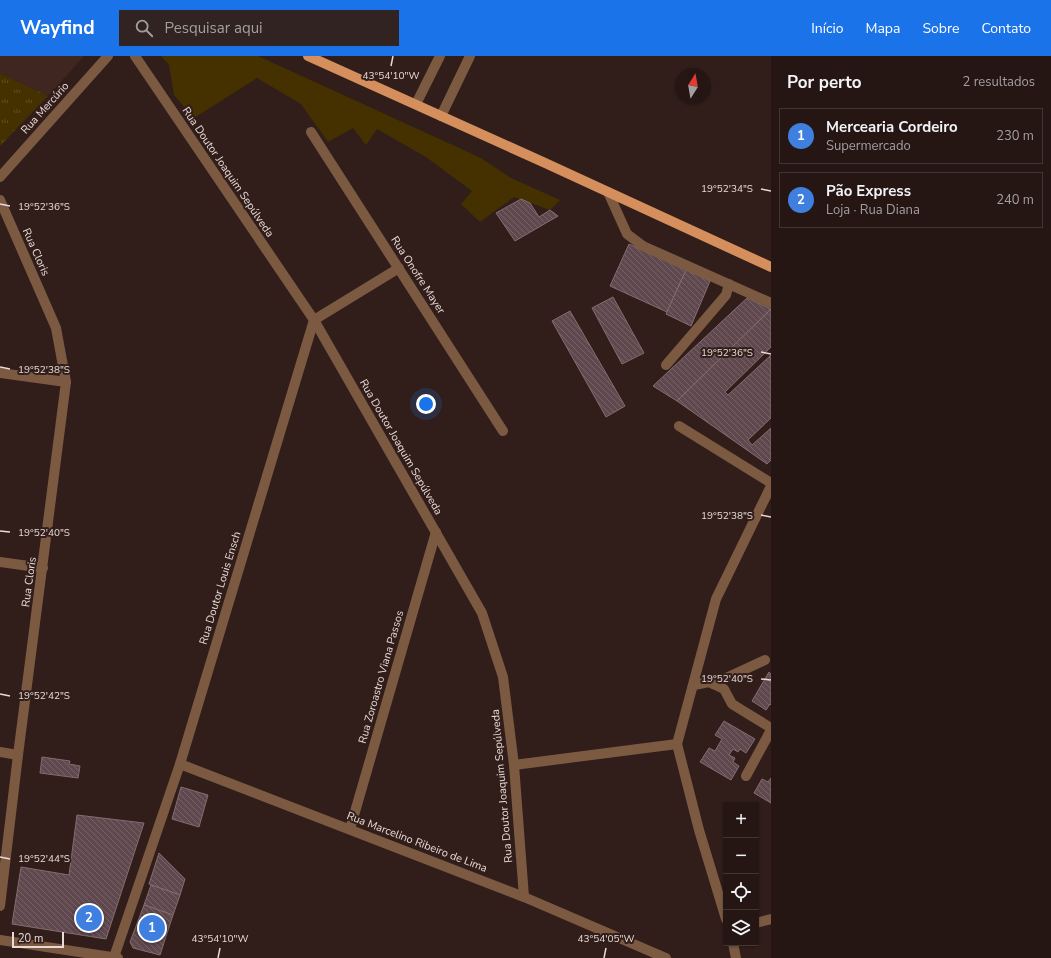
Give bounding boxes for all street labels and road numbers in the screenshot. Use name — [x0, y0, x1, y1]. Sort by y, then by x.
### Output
street label: Rua Mercúrio — [18, 79, 72, 137]
street label: Rua Doutor Joaquim Sepúlveda — [179, 104, 277, 240]
street label: Rua Cloris — [19, 226, 53, 278]
street label: Rua Onofre Mayer — [387, 233, 449, 317]
street label: Rua Doutor Joaquim Sepúlveda — [356, 376, 446, 518]
street label: Rua Doutor Louis Ensch — [196, 530, 244, 646]
street label: Rua Cloris — [18, 556, 40, 608]
street label: Rua Zoroastro Viana Passos — [355, 609, 407, 745]
street label: Rua Doutor Joaquim Sepúlveda — [488, 708, 516, 863]
street label: Rua Marcelino Ribeiro de Lima — [345, 808, 490, 876]

